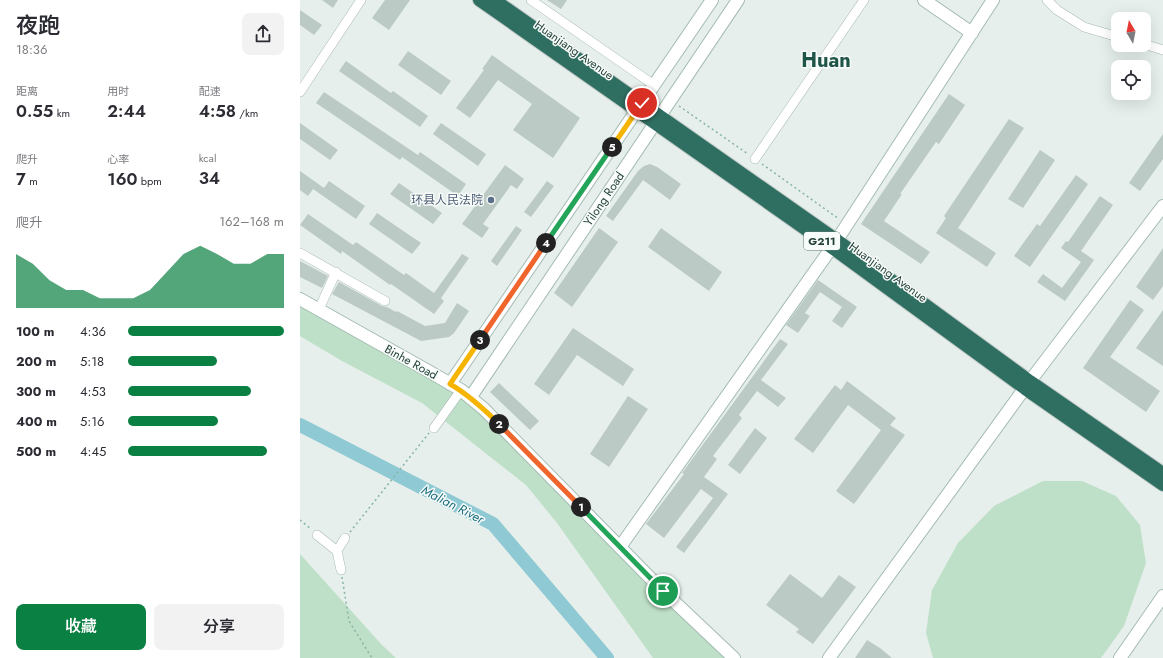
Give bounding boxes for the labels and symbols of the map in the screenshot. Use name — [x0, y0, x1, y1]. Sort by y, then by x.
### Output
north arrow — [1111, 12, 1151, 52]
street label: Huanjiang Avenue — [531, 16, 617, 84]
district label: Huan — [801, 46, 851, 75]
pin — [625, 86, 659, 120]
pin: 5 — [602, 137, 622, 157]
street label: Yilong Road — [579, 168, 629, 230]
place label: 环县人民法院 — [411, 191, 483, 209]
marker: 环县人民法院 — [486, 195, 496, 205]
road number: G211 — [804, 232, 840, 250]
pin: 4 — [536, 233, 556, 253]
street label: Huanjiang Avenue — [845, 237, 931, 307]
pin: 3 — [470, 330, 490, 350]
street label: Binhe Road — [381, 340, 441, 384]
pin: 2 — [489, 414, 509, 434]
water label: Malian River — [418, 481, 488, 529]
pin: 1 — [571, 497, 591, 517]
pin — [646, 574, 680, 608]

